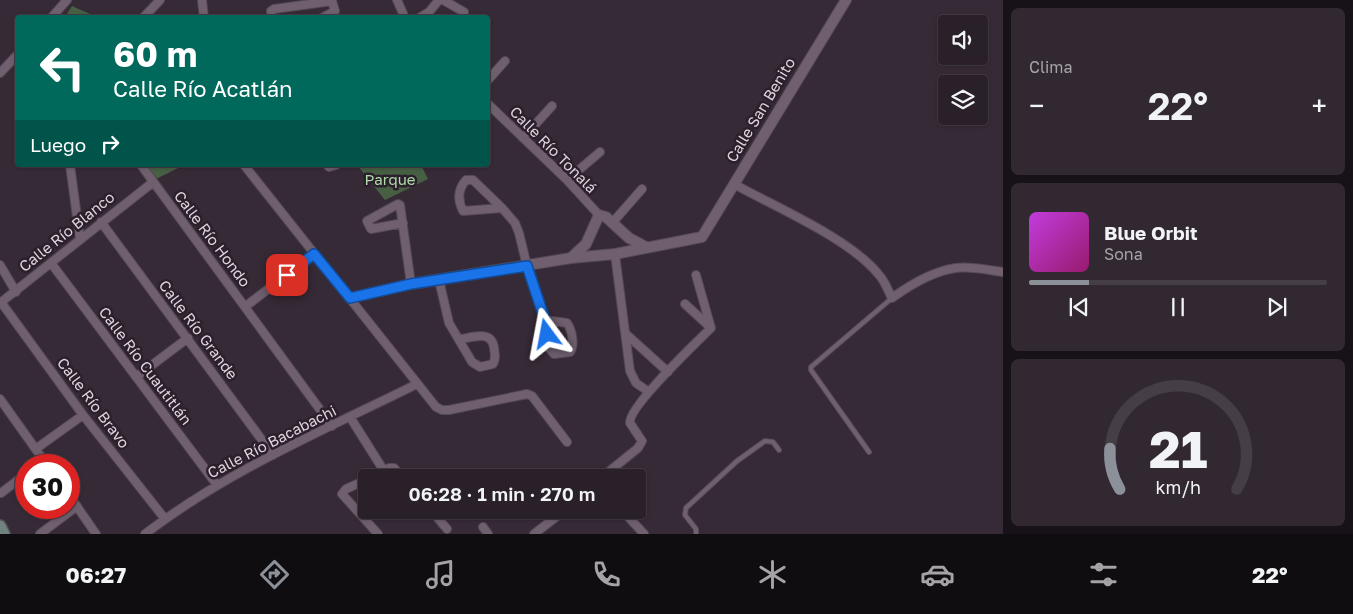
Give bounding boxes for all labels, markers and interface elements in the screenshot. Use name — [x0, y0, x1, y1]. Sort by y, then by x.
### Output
map controls — [938, 15, 988, 125]
button: sound — [938, 15, 988, 65]
text: 60 m — [113, 33, 197, 75]
icon: left — [30, 35, 95, 100]
street label: Calle San Benito — [722, 54, 798, 165]
text: Clima — [1029, 57, 1073, 77]
text: Calle Río Acatlán — [113, 75, 293, 102]
button: layers — [938, 75, 988, 125]
text: 22° — [1148, 83, 1208, 128]
text: − — [1029, 89, 1044, 122]
text: + — [1312, 89, 1327, 122]
street label: Calle Río Tonalá — [507, 102, 601, 196]
icon: right — [96, 130, 124, 158]
text: Luego — [30, 133, 86, 156]
park label: Parque — [365, 170, 416, 188]
street label: Calle Río Blanco — [15, 187, 118, 275]
street label: Calle Río Hondo — [171, 187, 255, 290]
text: Blue Orbit — [1104, 221, 1198, 244]
text: Sona — [1104, 244, 1143, 264]
pin — [266, 254, 308, 296]
icon: arrive — [273, 261, 301, 289]
street label: Calle Río Grande — [156, 276, 242, 383]
icon: previous — [1065, 293, 1093, 321]
icon: pause — [1164, 293, 1192, 321]
icon: next — [1263, 293, 1291, 321]
street label: Calle Río Cuautitlán — [96, 303, 196, 428]
position arrow — [520, 307, 572, 359]
street label: Calle Río Bravo — [54, 354, 134, 451]
street label: Calle Río Bacabachi — [204, 401, 339, 481]
text: 21 — [1149, 417, 1207, 479]
speed limit sign: 30 — [15, 454, 80, 519]
text: km/h — [1155, 476, 1201, 498]
text: 06:28 · 1 min · 270 m — [409, 482, 595, 505]
icon: directions — [257, 557, 292, 592]
icon: music — [423, 557, 458, 592]
icon: phone — [589, 557, 624, 592]
icon: climate — [755, 557, 790, 592]
icon: car — [920, 557, 955, 592]
icon: filters — [1086, 557, 1121, 592]
text: 06:27 — [65, 561, 126, 588]
text: 22° — [1252, 561, 1287, 588]

